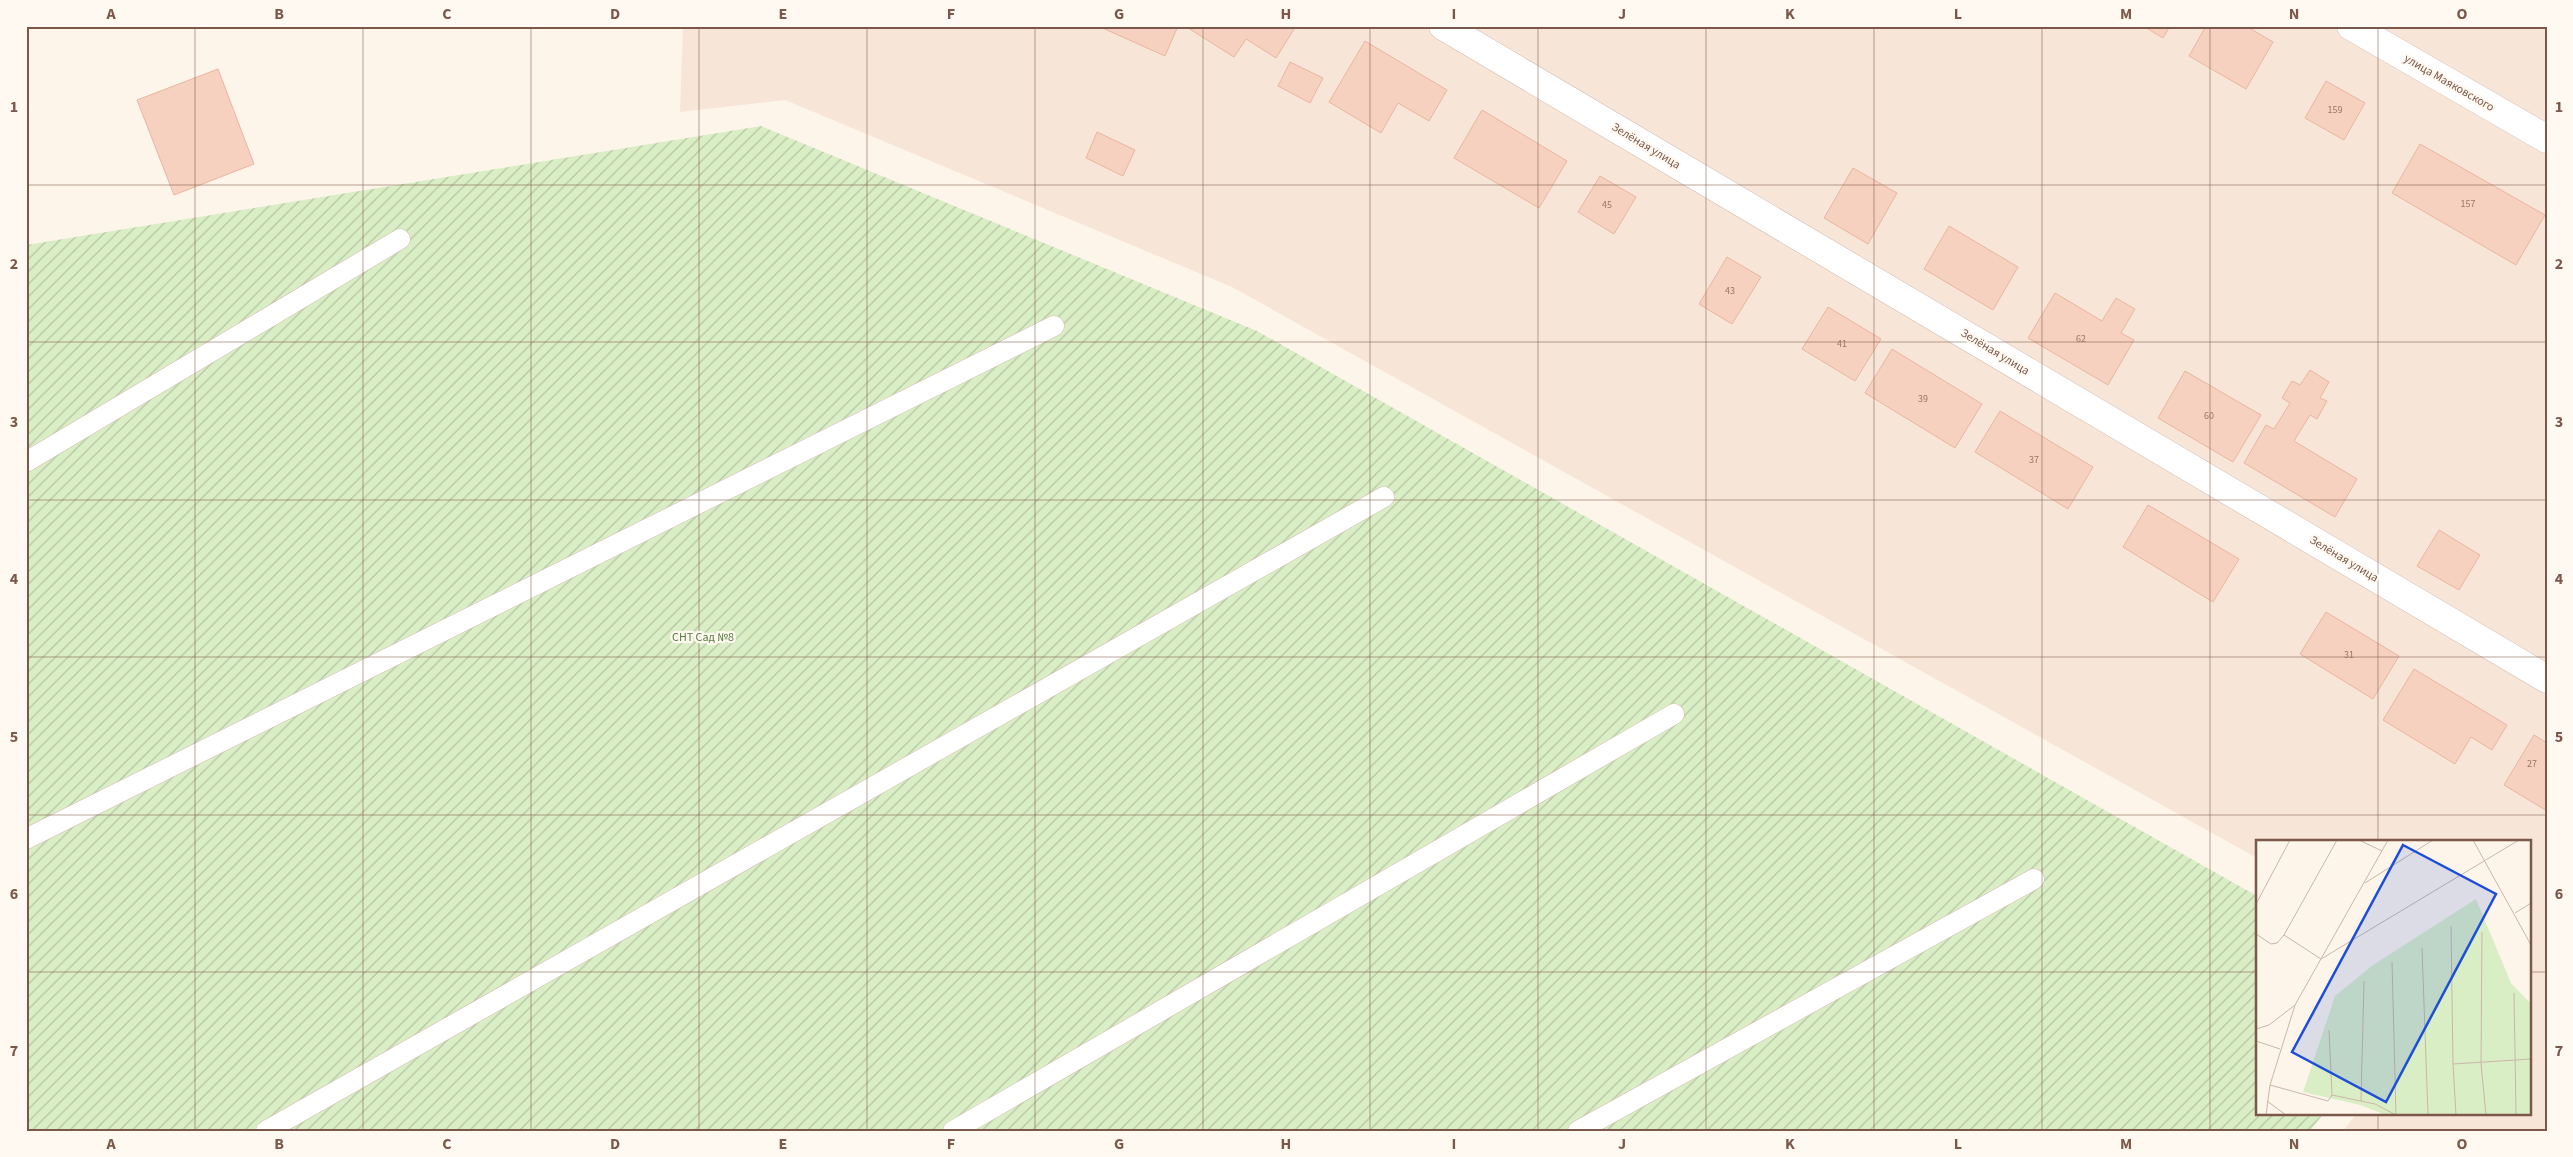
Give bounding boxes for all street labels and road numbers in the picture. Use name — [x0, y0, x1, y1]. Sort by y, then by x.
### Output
street label: улица Маяковского — [2401, 50, 2497, 116]
street label: Зелёная улица — [1608, 119, 1684, 173]
street label: Зелёная улица — [1957, 325, 2033, 379]
street label: Зелёная улица — [2306, 532, 2382, 586]

